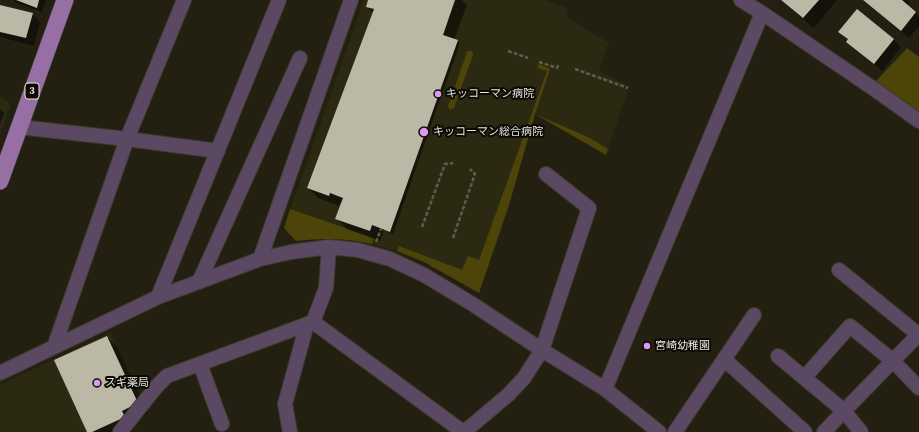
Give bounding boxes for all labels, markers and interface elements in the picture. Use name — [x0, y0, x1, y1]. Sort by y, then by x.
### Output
road number: 3 — [25, 83, 39, 99]
place label: キッコーマン病院 — [446, 87, 534, 101]
marker: キッコーマン病院 — [433, 89, 443, 99]
place label: キッコーマン総合病院 — [433, 125, 543, 139]
marker: キッコーマン総合病院 — [418, 126, 430, 138]
place label: 宮崎幼稚園 — [655, 339, 710, 353]
marker: 宮崎幼稚園 — [642, 341, 652, 351]
place label: スギ薬局 — [105, 376, 149, 390]
marker: スギ薬局 — [92, 378, 102, 388]

